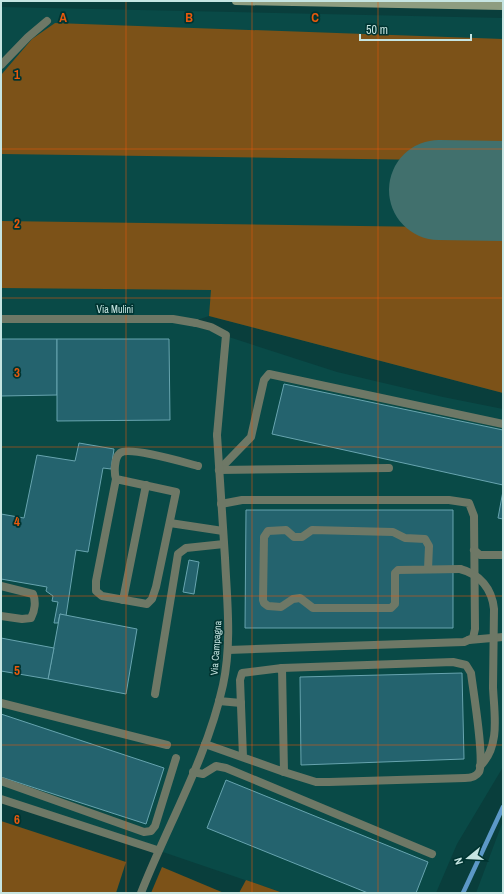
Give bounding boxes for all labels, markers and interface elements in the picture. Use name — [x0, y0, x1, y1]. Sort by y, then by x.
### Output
text: A — [59, 9, 67, 26]
text: B — [185, 9, 193, 26]
text: C — [311, 9, 319, 26]
scale bar — [360, 16, 471, 42]
text: 50 m — [366, 22, 388, 38]
text: 1 — [14, 66, 20, 83]
text: 2 — [14, 215, 20, 232]
street label: Via Mulini — [97, 303, 133, 316]
text: 3 — [14, 364, 20, 381]
text: 4 — [14, 513, 20, 530]
street label: Via Campagna — [208, 620, 224, 676]
text: 5 — [14, 662, 20, 679]
text: 6 — [14, 811, 20, 828]
north arrow — [448, 838, 488, 878]
text: N — [451, 856, 466, 866]

